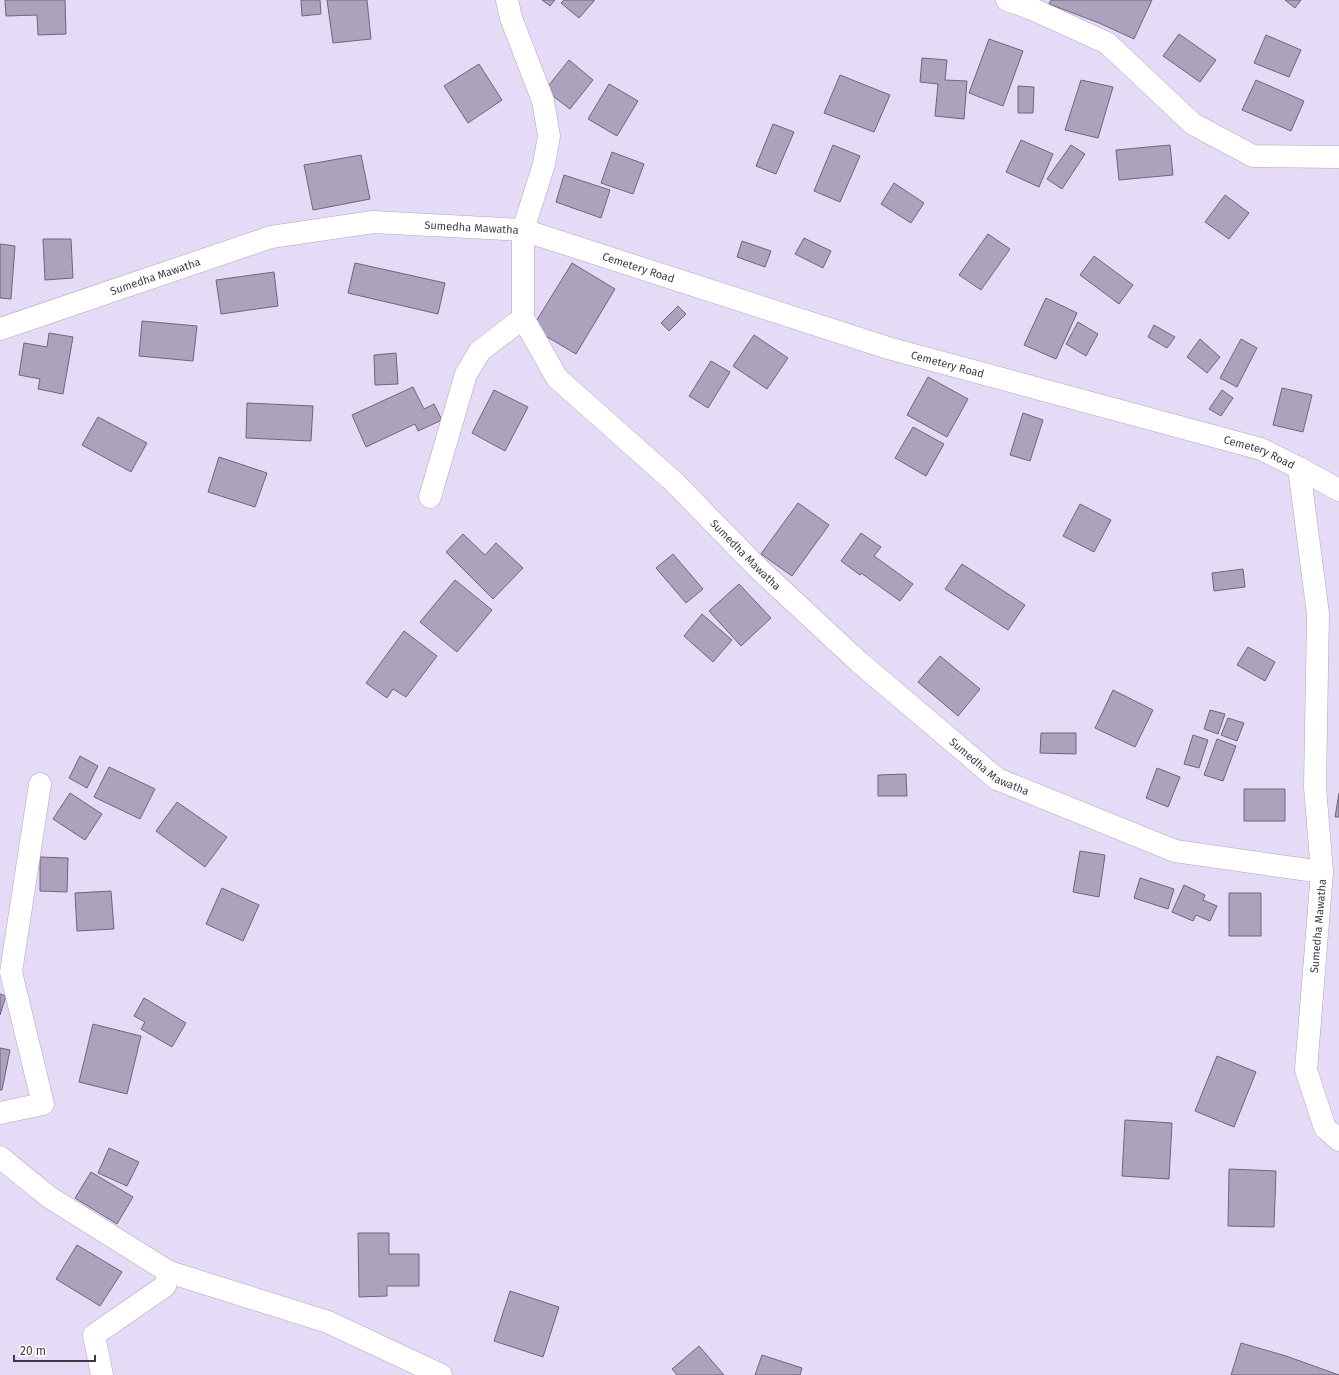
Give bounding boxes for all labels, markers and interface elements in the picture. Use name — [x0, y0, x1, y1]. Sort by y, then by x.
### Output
street label: Sumedha Mawatha — [424, 219, 519, 237]
street label: Cemetery Road — [601, 250, 676, 286]
street label: Sumedha Mawatha — [109, 255, 202, 298]
street label: Cemetery Road — [910, 349, 985, 381]
street label: Cemetery Road — [1222, 433, 1297, 472]
street label: Sumedha Mawatha — [707, 517, 783, 593]
street label: Sumedha Mawatha — [946, 735, 1031, 798]
street label: Sumedha Mawatha — [1308, 878, 1329, 974]
scale bar — [14, 1337, 95, 1363]
text: 20 m — [20, 1344, 46, 1358]

